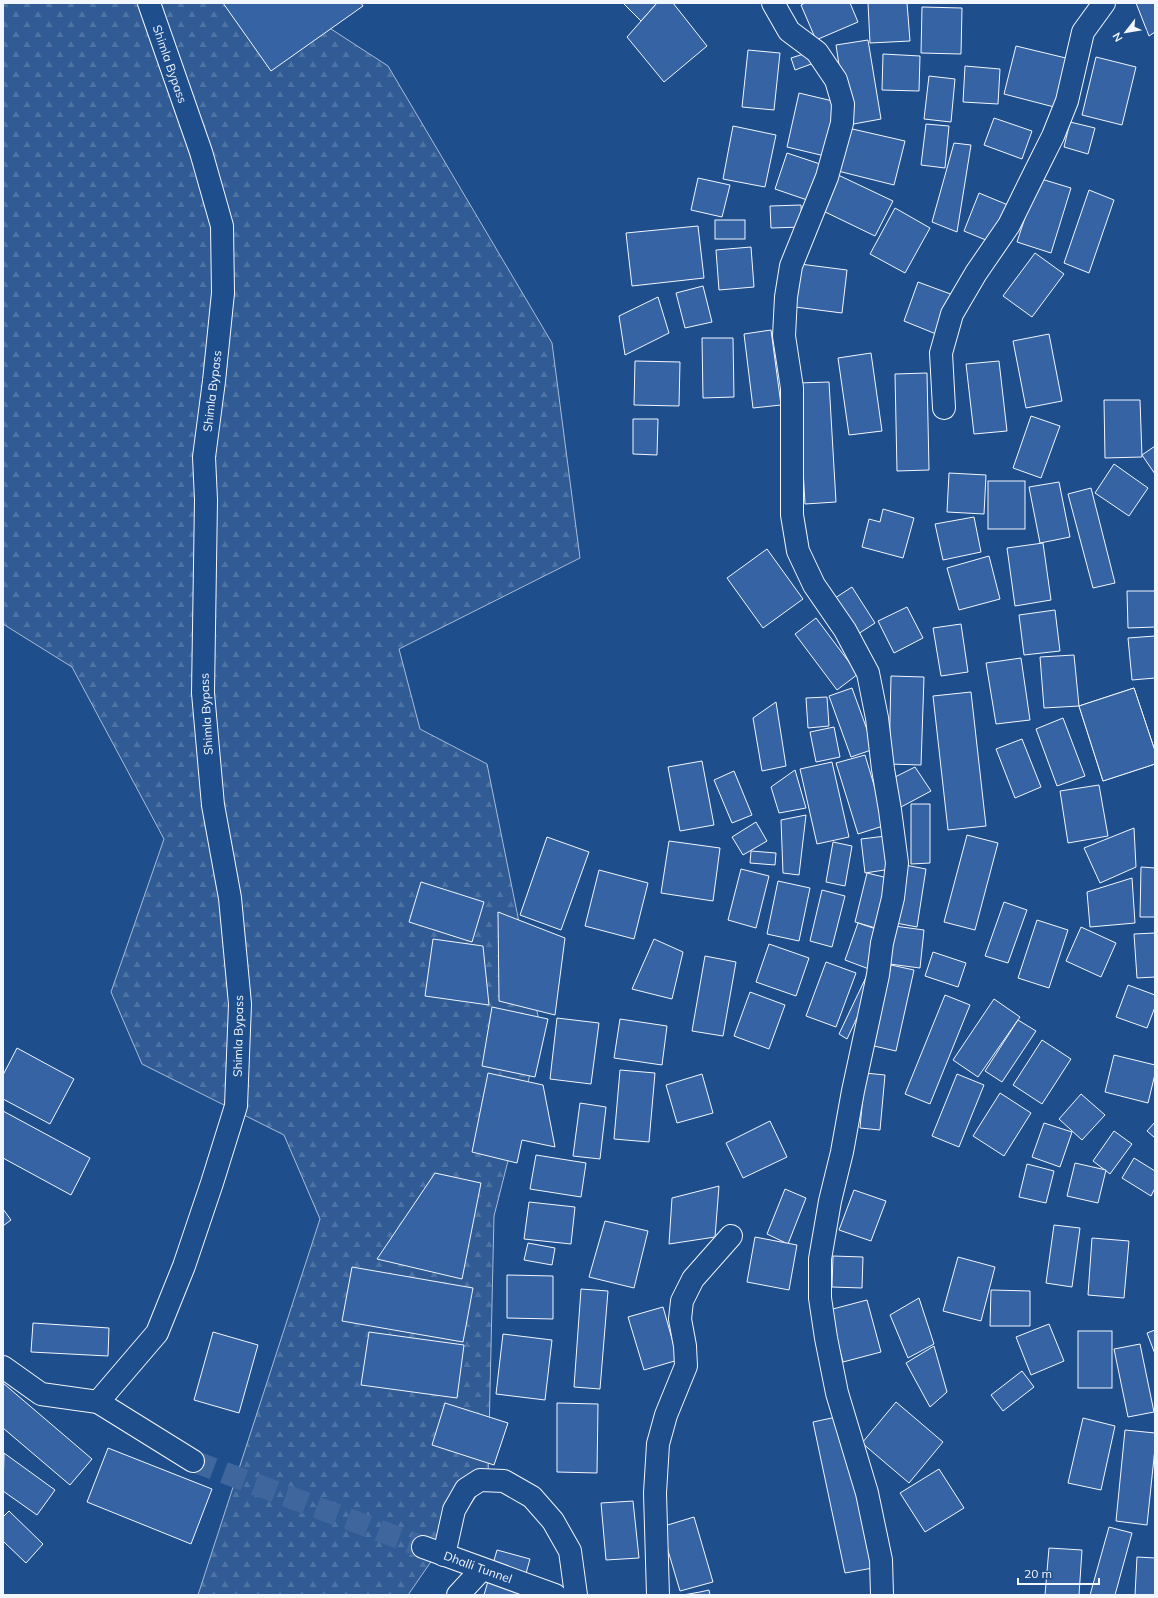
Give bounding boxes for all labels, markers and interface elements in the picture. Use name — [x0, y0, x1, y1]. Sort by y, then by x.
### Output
north arrow — [1106, 12, 1146, 52]
street label: Shimla Bypass — [150, 23, 190, 105]
text: N — [1109, 30, 1126, 44]
street label: Shimla Bypass — [200, 349, 224, 433]
street label: Shimla Bypass — [196, 673, 216, 755]
street label: Shimla Bypass — [230, 995, 246, 1077]
street label: Dhalli Tunnel — [442, 1548, 514, 1586]
scale bar — [1018, 1560, 1099, 1586]
text: 20 m — [1024, 1566, 1052, 1581]

